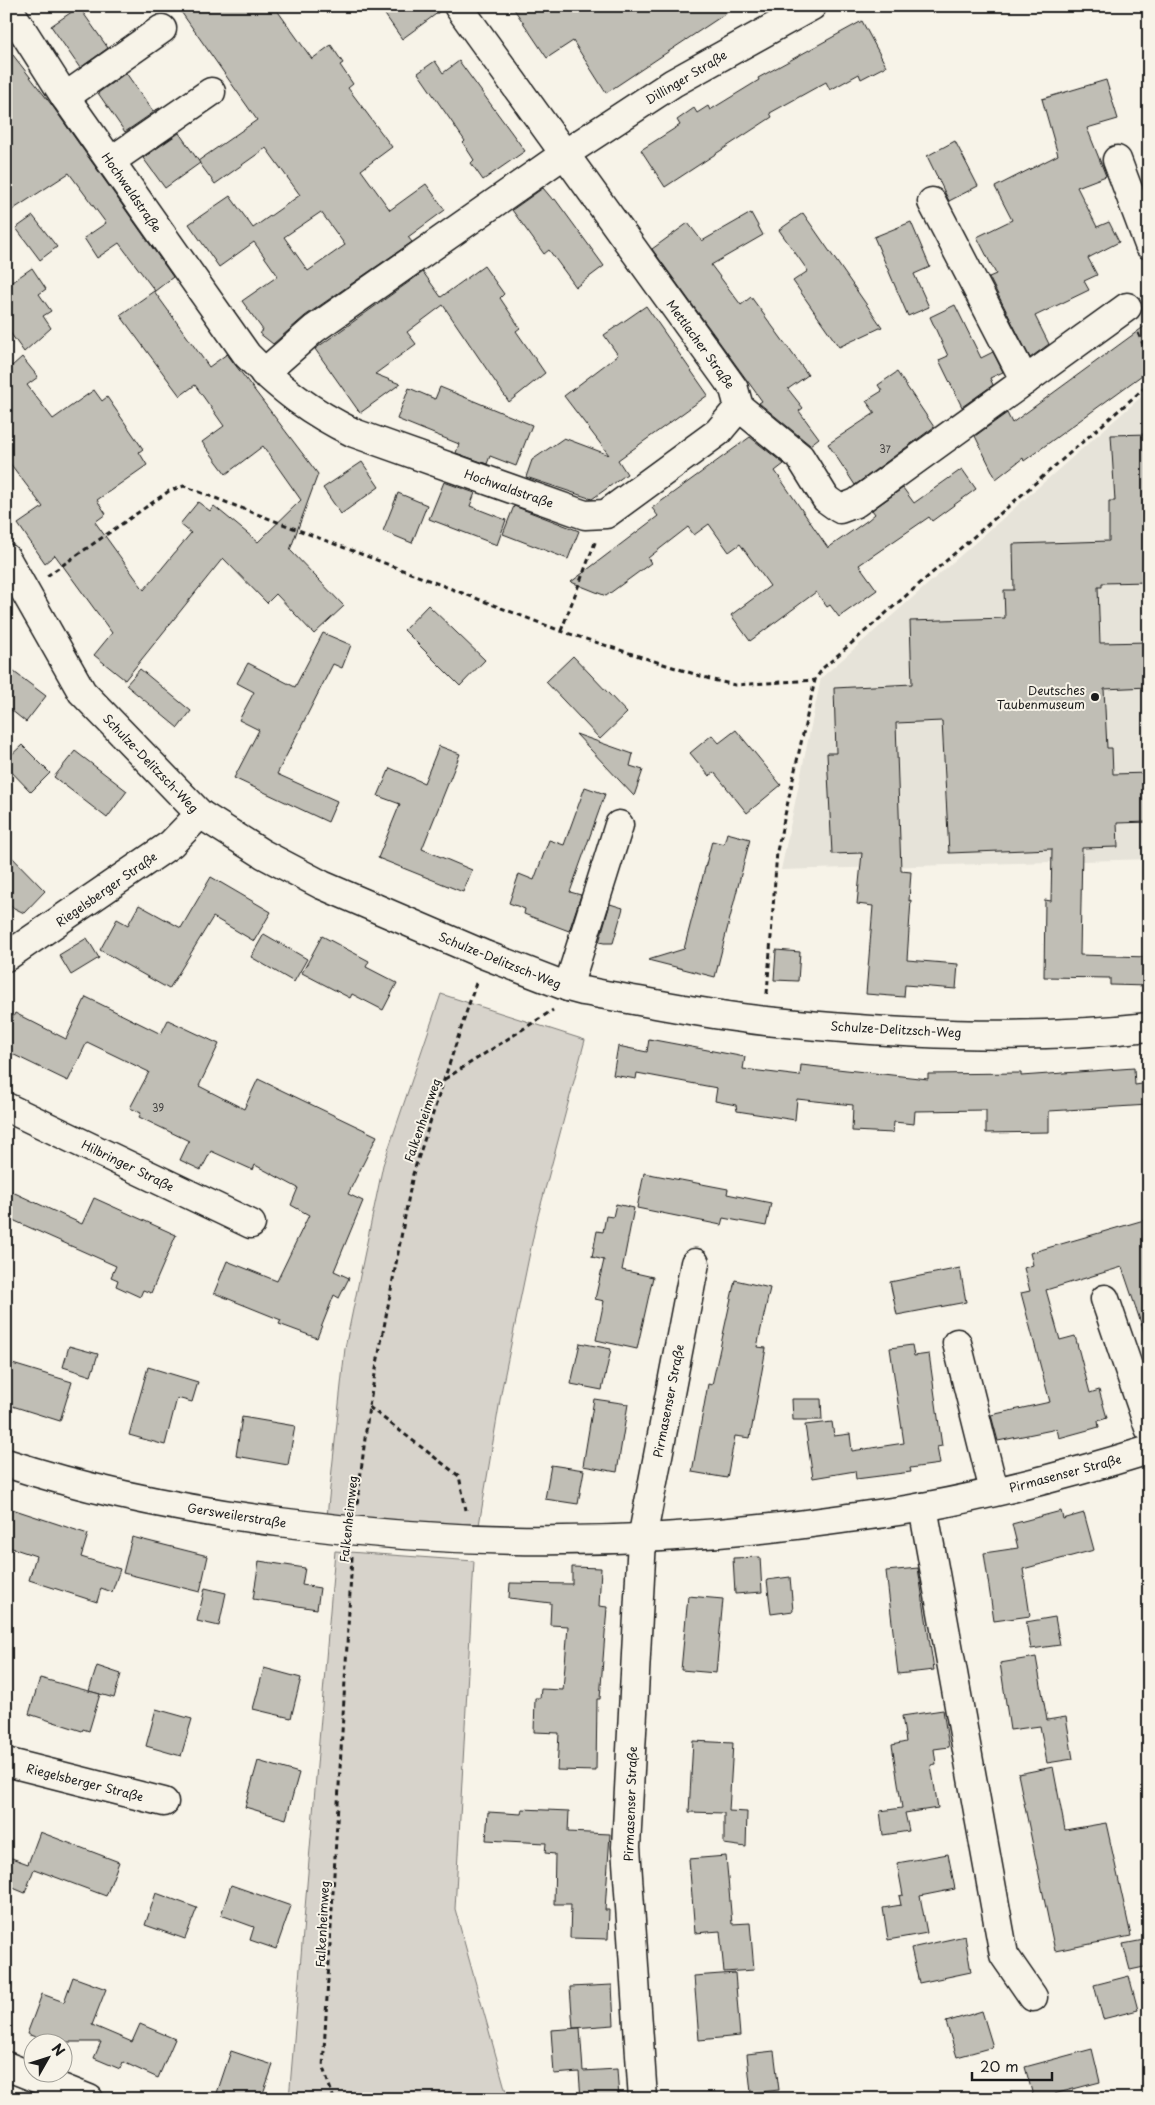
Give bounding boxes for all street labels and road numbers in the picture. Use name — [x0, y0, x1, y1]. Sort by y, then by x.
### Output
street label: Dillinger Straße — [642, 46, 730, 108]
street label: Hochwaldstraße — [98, 149, 166, 235]
street label: Mettlacher Straße — [663, 296, 739, 392]
street label: Hochwaldstraße — [462, 464, 556, 512]
street label: Schulze-Delitzsch-Weg — [99, 710, 203, 816]
street label: Riegelsberger Straße — [52, 847, 160, 931]
street label: Schulze-Delitzsch-Weg — [436, 927, 564, 993]
street label: Schulze-Delitzsch-Weg — [830, 1017, 962, 1041]
street label: Falkenheimweg — [399, 1076, 445, 1164]
street label: Hilbringer Straße — [79, 1135, 177, 1195]
street label: Pirmasenser Straße — [648, 1343, 688, 1459]
street label: Pirmasenser Straße — [1007, 1449, 1123, 1497]
street label: Falkenheimweg — [334, 1475, 362, 1563]
street label: Gersweilerstraße — [186, 1498, 288, 1532]
street label: Pirmasenser Straße — [619, 1746, 641, 1862]
street label: Riegelsberger Straße — [25, 1759, 145, 1805]
street label: Falkenheimweg — [311, 1880, 333, 1968]

